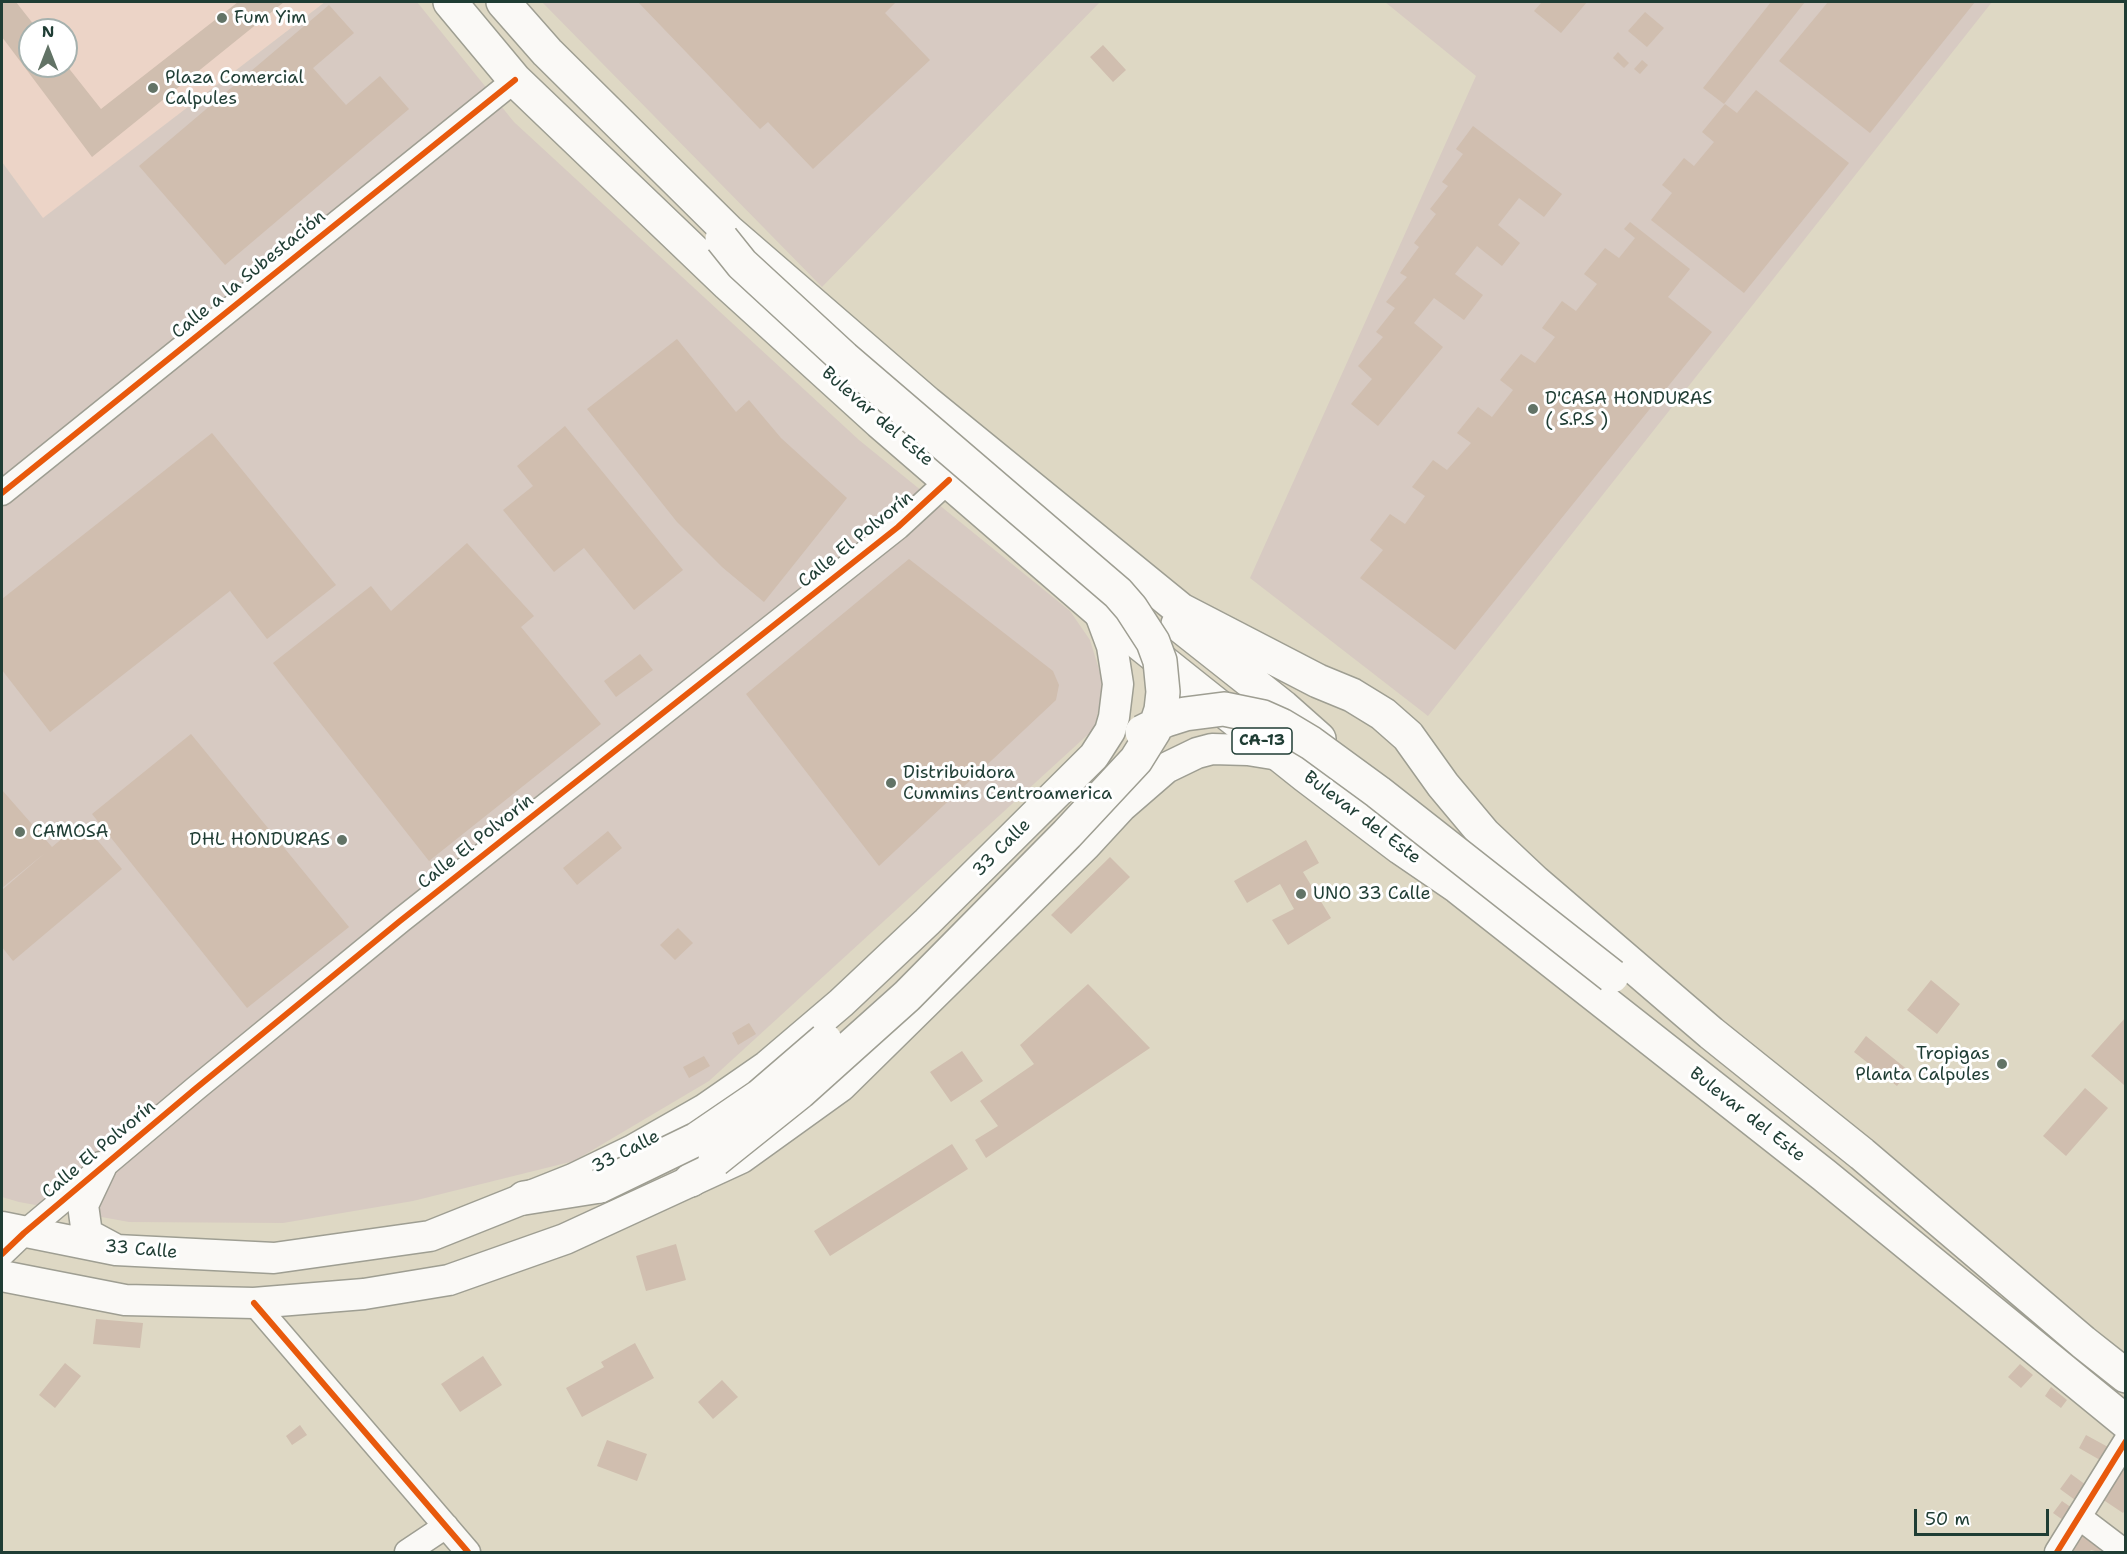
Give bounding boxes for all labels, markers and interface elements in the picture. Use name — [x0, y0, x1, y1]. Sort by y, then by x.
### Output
place label: Fum Yim — [234, 7, 307, 29]
marker: Fum Yim — [215, 11, 229, 25]
north arrow — [18, 18, 78, 78]
text: N — [42, 21, 54, 42]
place label: Plaza Comercial Calpules — [165, 67, 304, 110]
marker: Plaza Comercial Calpules — [146, 81, 160, 95]
street label: Calle a la Subestación — [168, 206, 330, 344]
street label: Bulevar del Este — [817, 363, 937, 471]
place label: D'CASA HONDURAS ( S.P.S ) — [1545, 388, 1712, 430]
marker: D'CASA HONDURAS ( S.P.S ) — [1526, 402, 1540, 416]
street label: Calle El Polvorín — [794, 487, 918, 593]
road number: CA-13 — [1232, 728, 1292, 754]
place label: Distribuidora Cummins Centroamerica — [903, 762, 1112, 804]
street label: Bulevar del Este — [1299, 767, 1425, 869]
marker: Distribuidora Cummins Centroamerica — [884, 776, 898, 790]
street label: Calle El Polvorín — [414, 790, 538, 894]
street label: 33 Calle — [969, 815, 1035, 881]
place label: CAMOSA — [32, 821, 109, 843]
marker: CAMOSA — [13, 825, 27, 839]
place label: DHL HONDURAS — [190, 829, 330, 851]
marker: DHL HONDURAS — [335, 833, 349, 847]
place label: UNO 33 Calle — [1313, 883, 1431, 905]
marker: UNO 33 Calle — [1294, 887, 1308, 901]
place label: Tropigas Planta Calpules — [1855, 1043, 1990, 1086]
marker: Tropigas Planta Calpules — [1995, 1057, 2009, 1071]
street label: Bulevar del Este — [1685, 1063, 1809, 1167]
street label: Calle El Polvorín — [38, 1096, 160, 1204]
street label: 33 Calle — [589, 1126, 663, 1178]
street label: 33 Calle — [104, 1236, 178, 1264]
scale bar — [1917, 1497, 2052, 1535]
text: 50 m — [1925, 1507, 1970, 1531]

